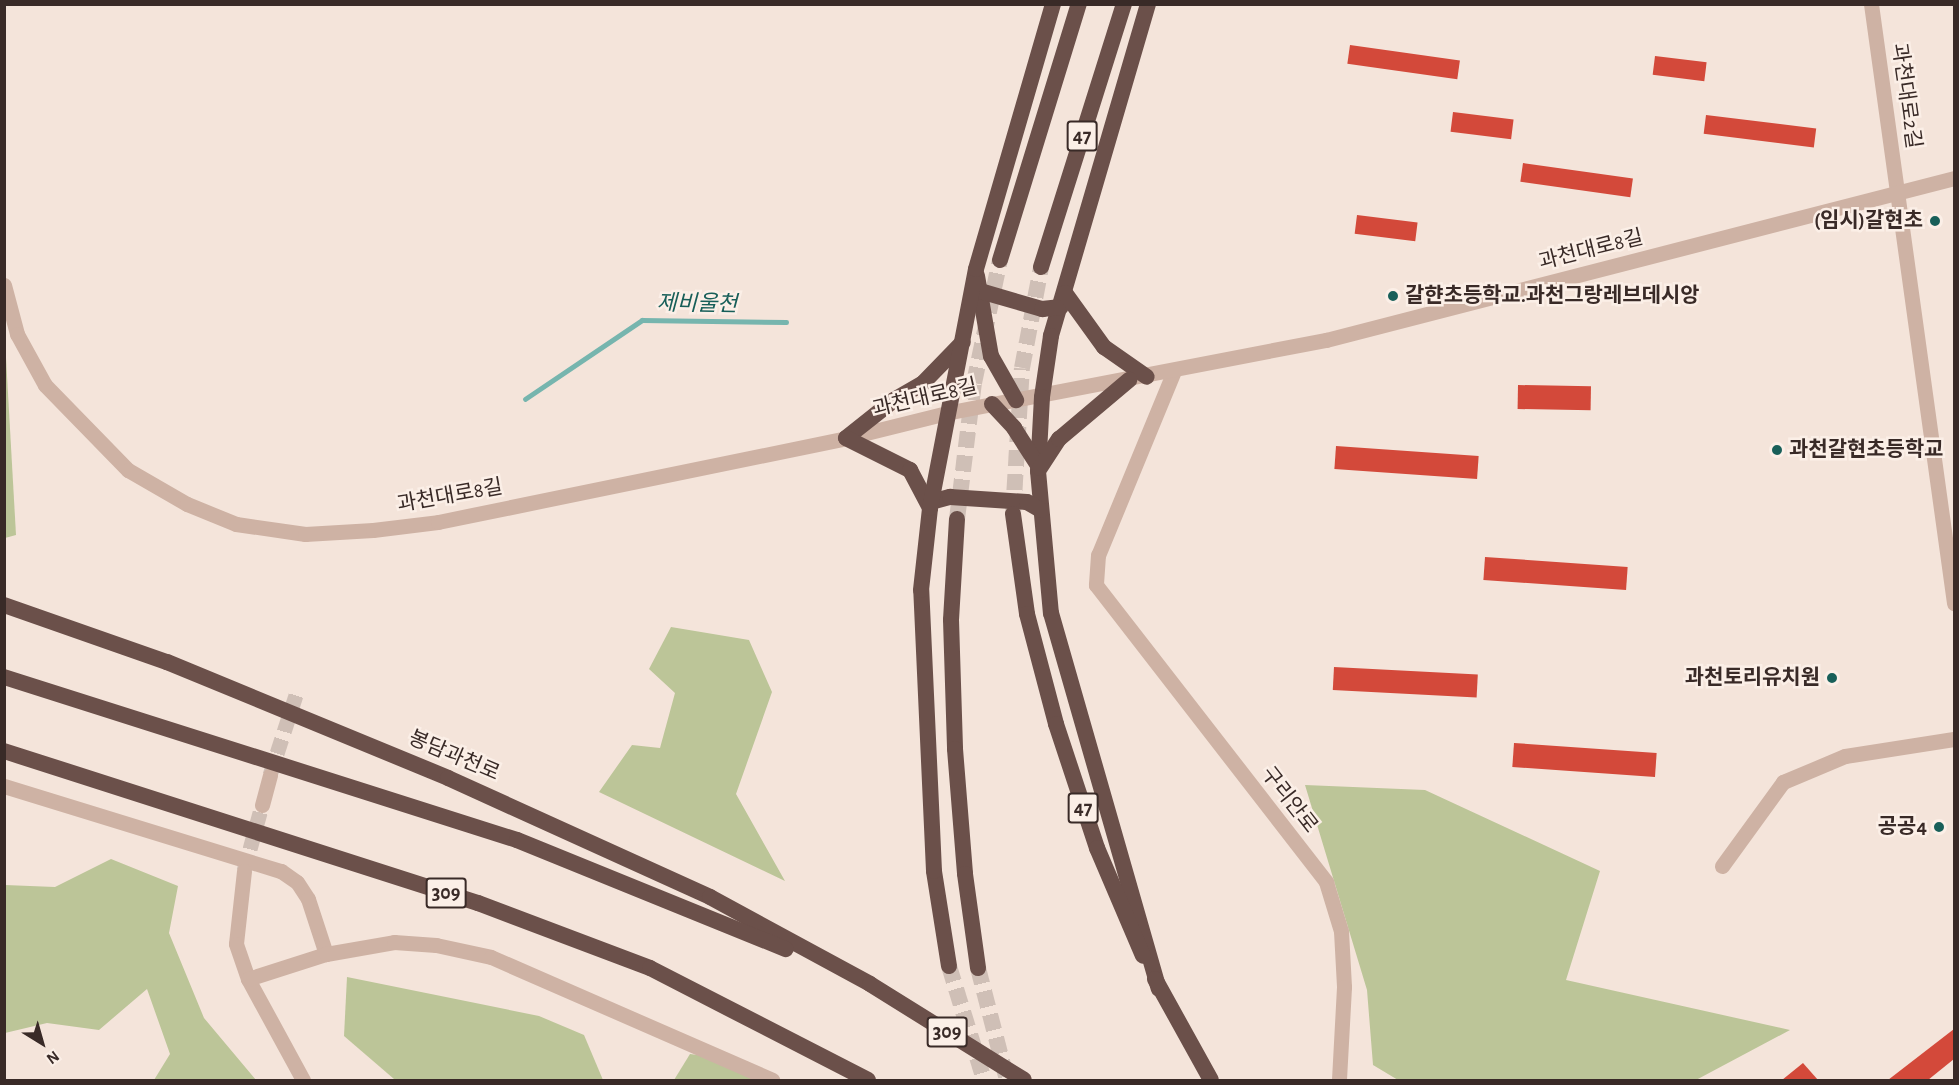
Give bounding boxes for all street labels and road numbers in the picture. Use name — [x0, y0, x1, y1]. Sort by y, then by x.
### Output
street label: 과천대로2길 — [1886, 42, 1926, 150]
road number: 47 — [1066, 119, 1098, 153]
street label: 과천대로8길 — [1536, 225, 1646, 275]
street label: 과천대로8길 — [870, 374, 980, 422]
street label: 과천대로8길 — [395, 474, 505, 518]
street label: 봉담과천로 — [405, 726, 503, 786]
street label: 구리안로 — [1255, 762, 1323, 838]
road number: 47 — [1066, 791, 1100, 825]
road number: 309 — [425, 876, 467, 910]
road number: 309 — [926, 1015, 968, 1049]

